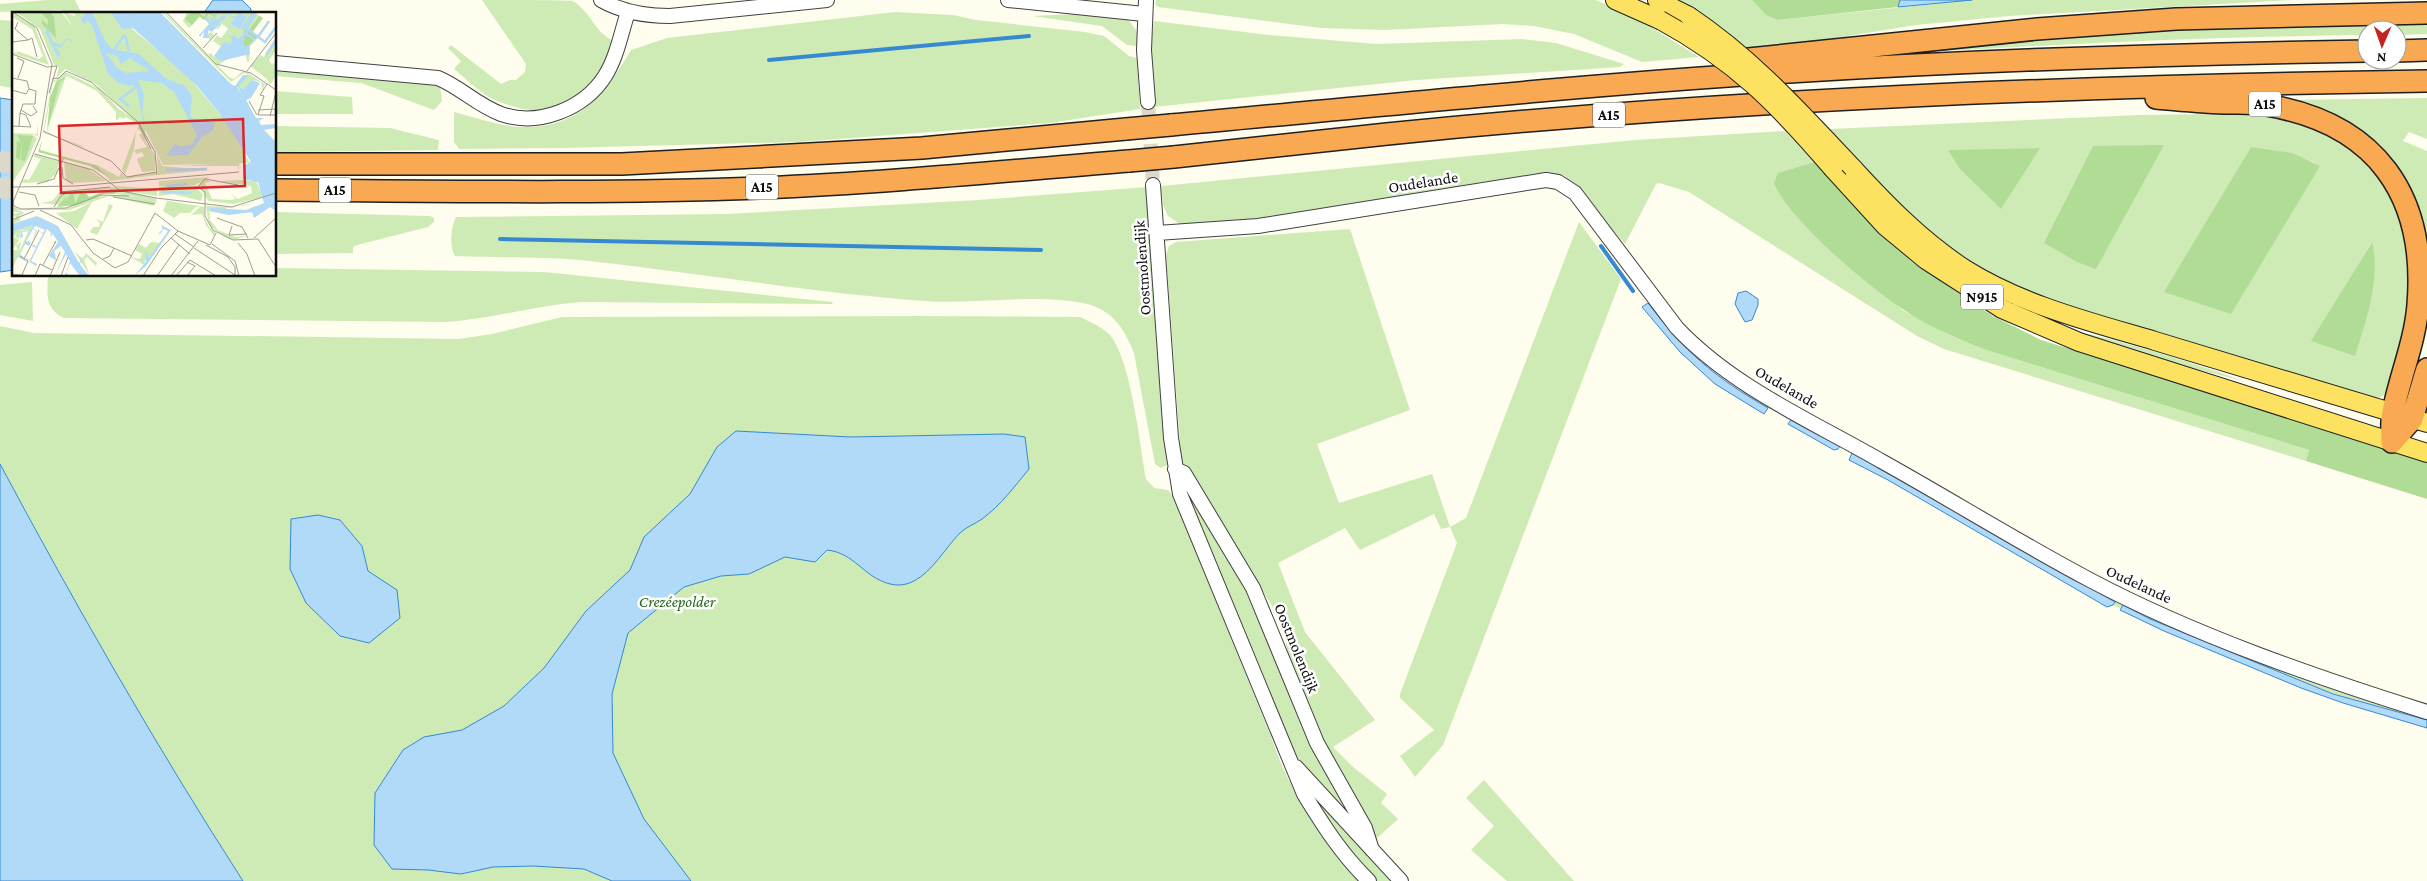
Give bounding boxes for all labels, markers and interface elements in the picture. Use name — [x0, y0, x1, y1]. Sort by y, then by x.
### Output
inset map — [12, 12, 276, 276]
north arrow — [2357, 20, 2407, 70]
text: N — [2376, 50, 2387, 66]
road number: A15 — [2249, 92, 2281, 116]
road number: A15 — [1593, 102, 1625, 128]
street label: Oudelande — [1387, 168, 1459, 196]
road number: A15 — [746, 174, 778, 200]
road number: A15 — [319, 178, 351, 202]
street label: Oostmolendijk — [1130, 220, 1155, 316]
road number: N915 — [1961, 284, 2003, 310]
street label: Oudelande — [1752, 362, 1822, 412]
street label: Oudelande — [2104, 561, 2174, 607]
park label: Crezéepolder — [639, 593, 716, 611]
street label: Oostmolendijk — [1270, 601, 1323, 696]

